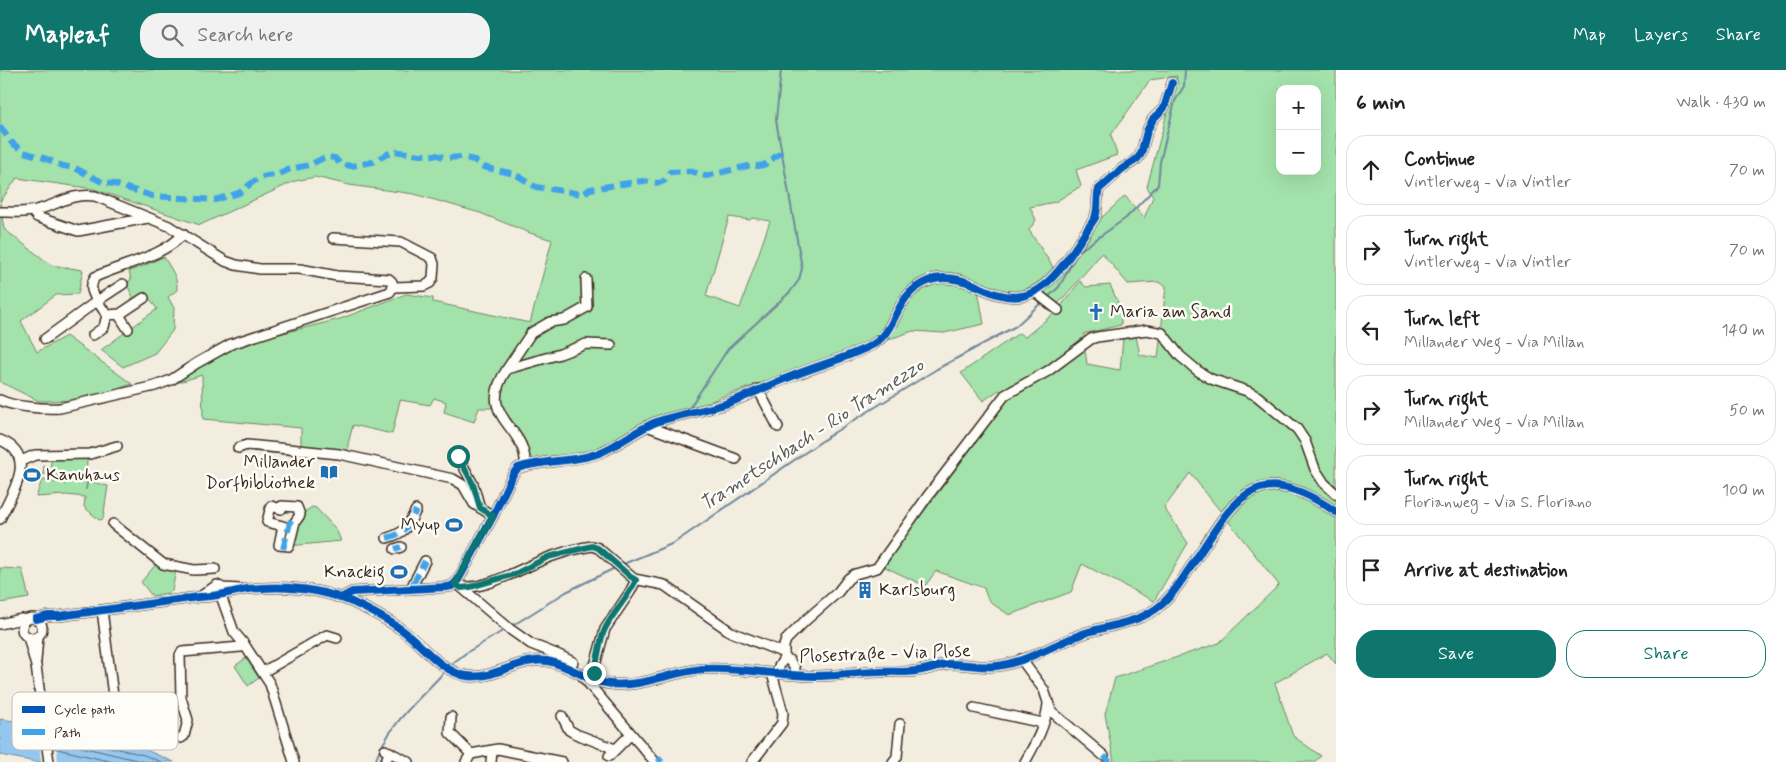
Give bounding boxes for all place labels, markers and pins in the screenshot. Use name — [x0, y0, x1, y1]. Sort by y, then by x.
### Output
place label: Maria am Sand — [1110, 300, 1231, 324]
church icon: Maria am Sand — [1086, 302, 1106, 322]
place label: Millander Dorfbibliothek — [206, 450, 316, 495]
library icon: Millander Dorfbibliothek — [319, 462, 339, 482]
place label: Kanuhaus — [46, 463, 120, 487]
sports icon: Kanuhaus — [22, 465, 42, 485]
place label: Myup — [401, 513, 440, 537]
sports icon: Myup — [444, 515, 464, 535]
place label: Knackig — [324, 560, 385, 586]
sports icon: Knackig — [389, 562, 409, 582]
place label: Karlsburg — [879, 578, 955, 602]
building icon: Karlsburg — [855, 580, 875, 600]

